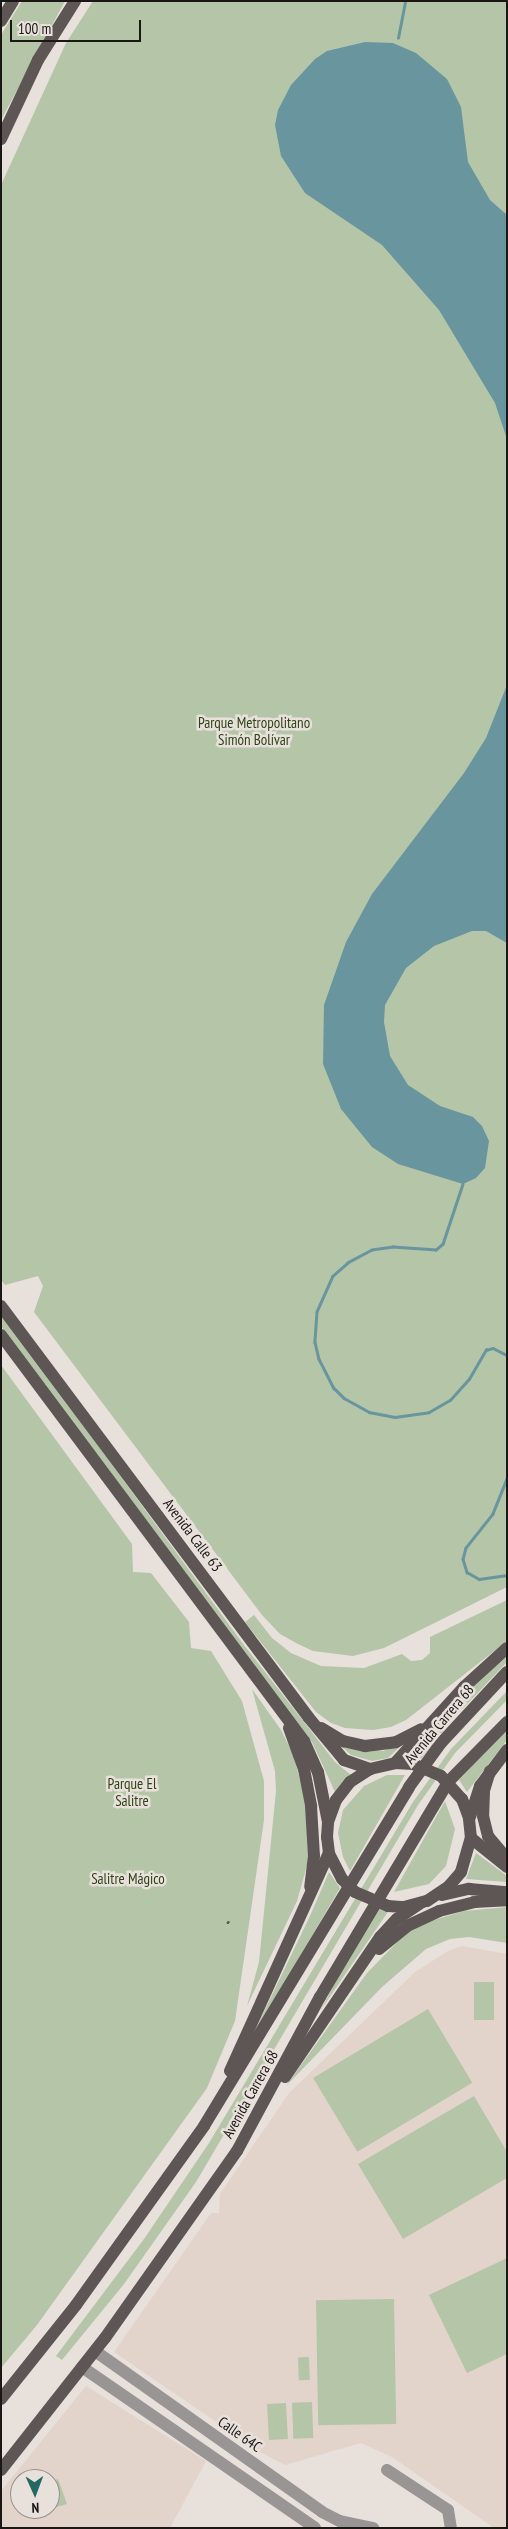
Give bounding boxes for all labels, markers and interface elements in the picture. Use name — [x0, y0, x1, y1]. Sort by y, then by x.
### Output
scale bar — [12, 10, 144, 42]
text: 100 m — [18, 19, 51, 38]
park label: Parque Metropolitano Simón Bolívar — [198, 713, 310, 748]
street label: Avenida Calle 63 — [160, 1495, 226, 1575]
street label: Avenida Carrera 68 — [401, 1681, 477, 1767]
park label: Parque El Salitre — [108, 1774, 156, 1809]
park label: Salitre Mágico — [91, 1870, 165, 1888]
street label: Avenida Carrera 68 — [218, 2047, 282, 2141]
street label: Calle 64C — [215, 2412, 265, 2456]
north arrow — [10, 2469, 60, 2519]
text: N — [31, 2499, 40, 2517]

